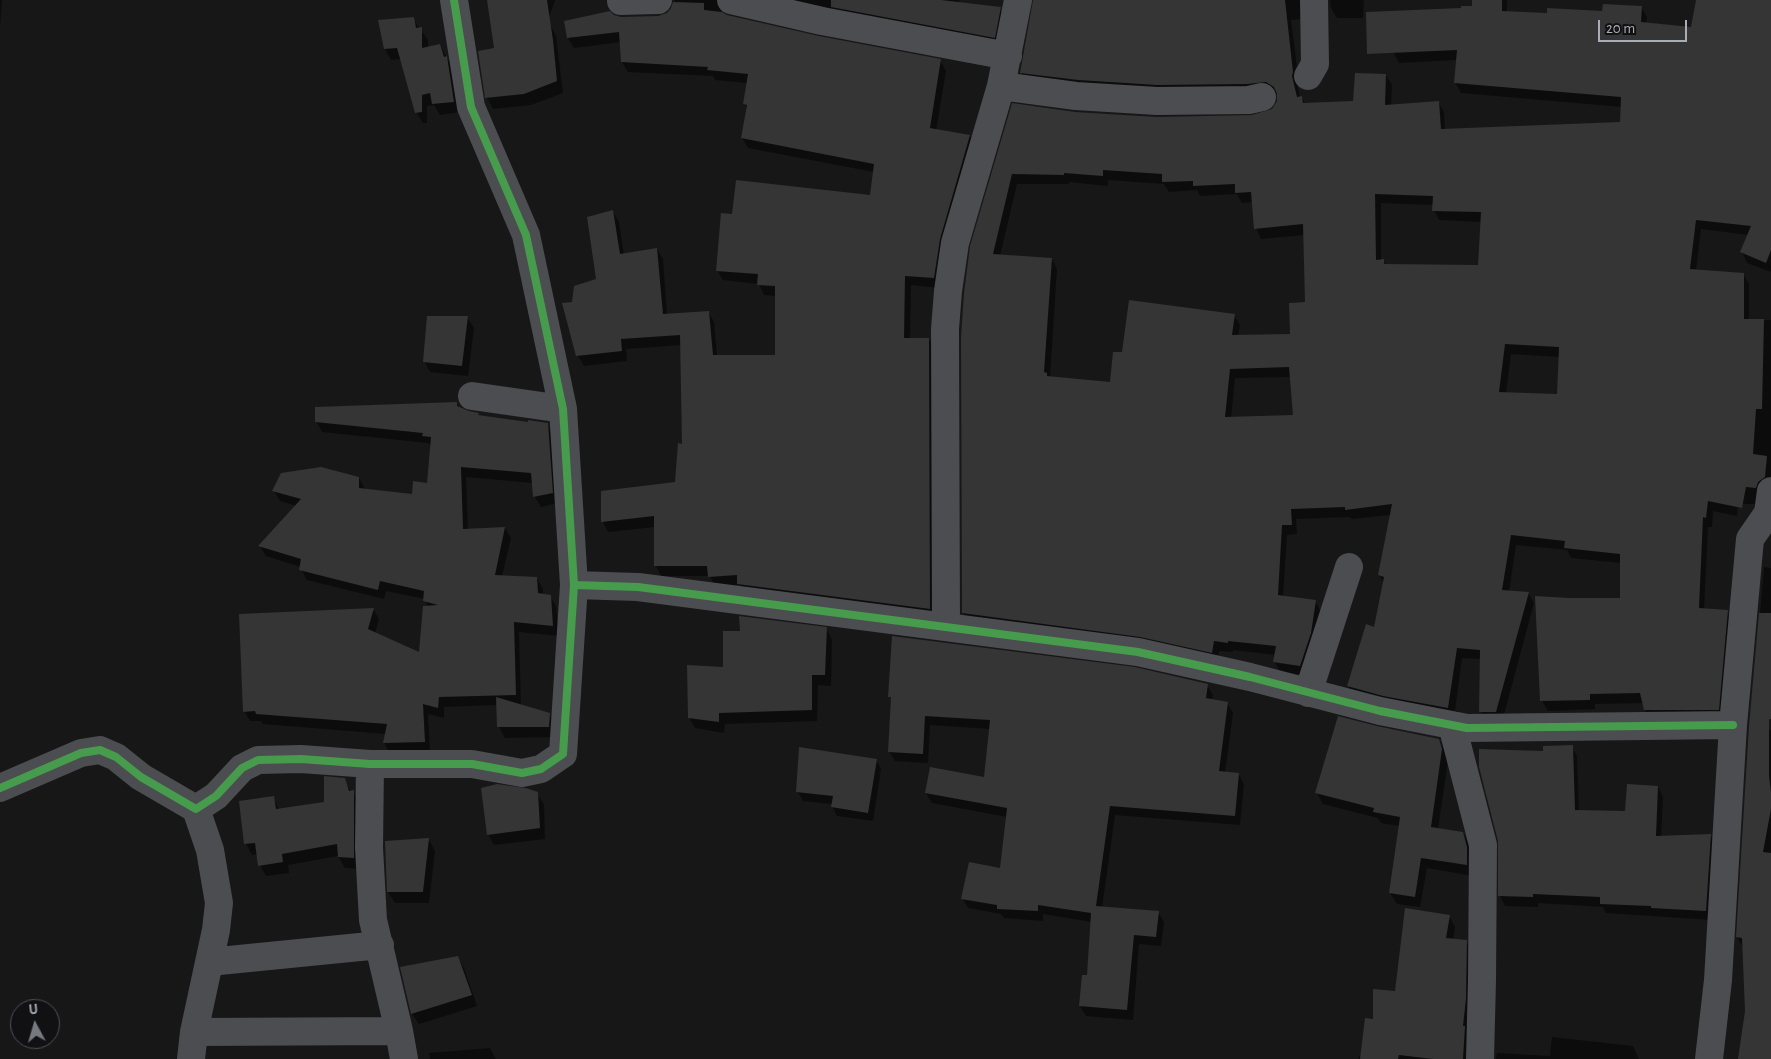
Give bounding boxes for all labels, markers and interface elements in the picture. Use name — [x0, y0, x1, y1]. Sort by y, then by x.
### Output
scale bar — [1601, 10, 1690, 42]
text: 20 m — [1606, 21, 1635, 36]
north arrow — [10, 999, 60, 1049]
text: U — [28, 1003, 39, 1018]

